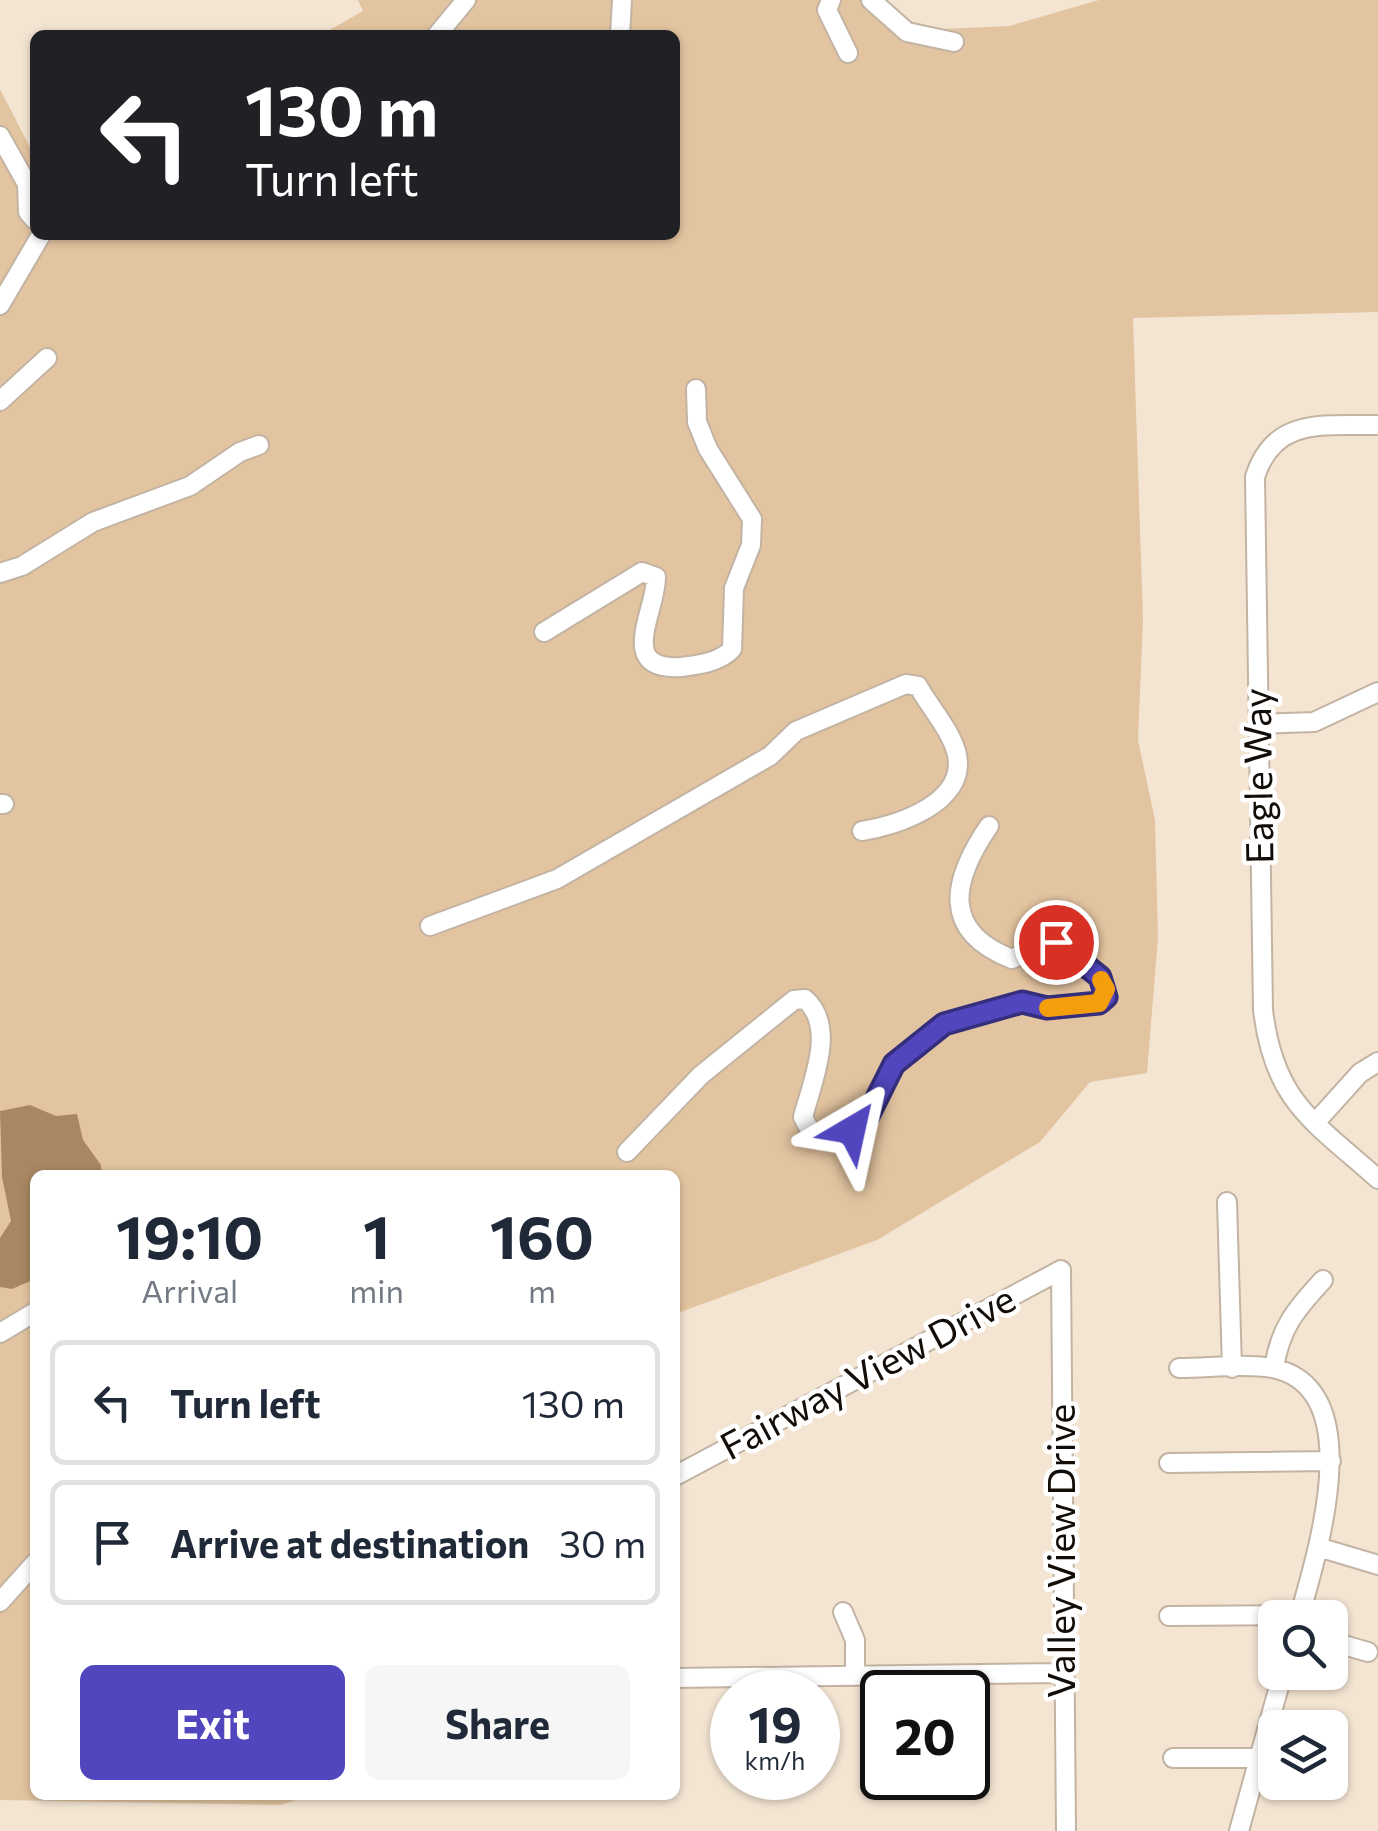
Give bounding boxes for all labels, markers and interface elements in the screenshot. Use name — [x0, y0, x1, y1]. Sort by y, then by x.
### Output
text: 130 m — [245, 65, 438, 150]
icon: left — [80, 70, 210, 200]
text: Turn left — [245, 150, 419, 205]
street label: Eagle Way — [1231, 688, 1282, 864]
pin — [1014, 900, 1099, 985]
icon: arrive — [1029, 915, 1084, 970]
position arrow — [800, 1078, 904, 1182]
text: 19:10 — [116, 1198, 263, 1271]
text: 1 — [363, 1198, 390, 1271]
text: 160 — [490, 1198, 594, 1271]
text: Arrival — [141, 1270, 238, 1310]
text: min — [349, 1270, 404, 1310]
text: m — [528, 1270, 556, 1310]
street label: Fairway View Drive — [711, 1273, 1022, 1468]
icon: left — [85, 1375, 140, 1430]
text: Turn left — [170, 1379, 321, 1426]
text: 130 m — [522, 1379, 625, 1426]
street label: Valley View Drive — [1036, 1404, 1083, 1698]
icon: arrive — [85, 1515, 140, 1570]
text: Arrive at destination — [170, 1519, 529, 1566]
text: 30 m — [559, 1519, 646, 1566]
map controls — [1258, 1600, 1348, 1800]
button: search — [1258, 1600, 1348, 1690]
button: Exit — [80, 1665, 345, 1780]
button: Share — [365, 1665, 630, 1780]
speed limit sign: 20 — [860, 1670, 990, 1800]
text: 19 — [748, 1692, 802, 1753]
button: layers — [1258, 1710, 1348, 1800]
text: km/h — [745, 1745, 805, 1775]

